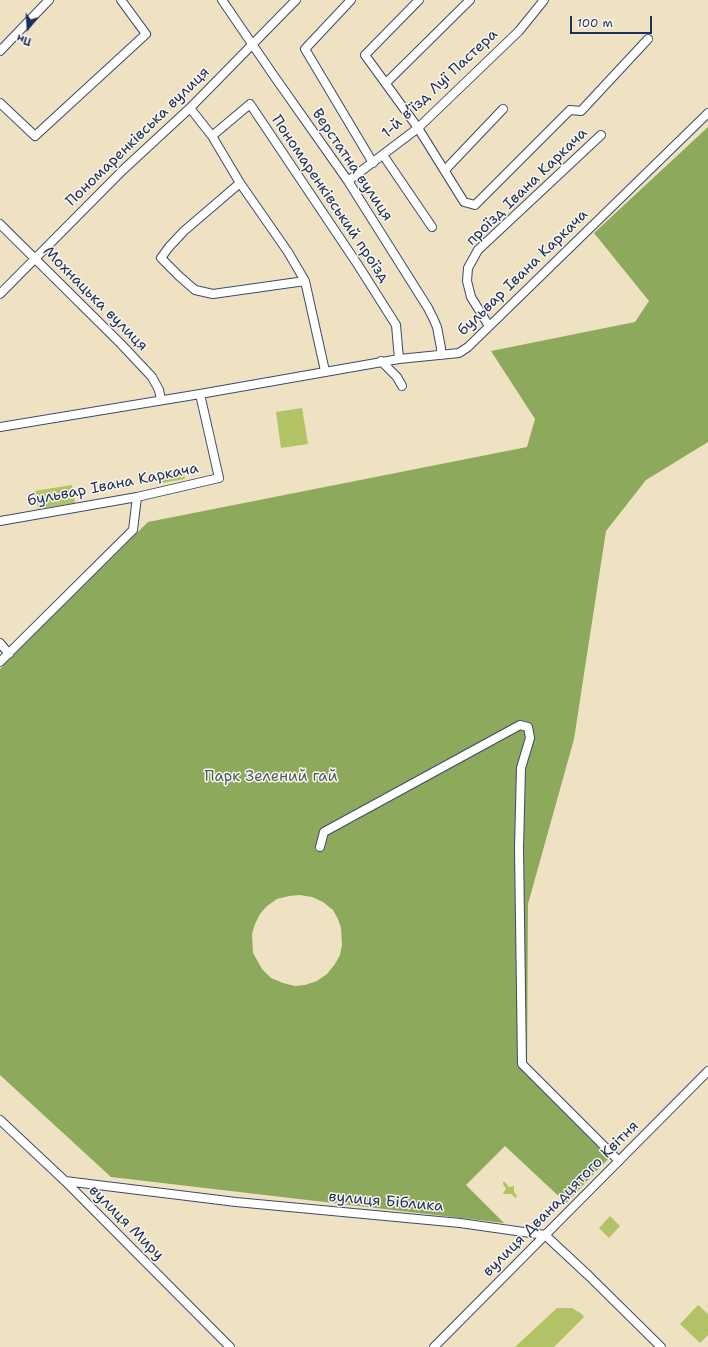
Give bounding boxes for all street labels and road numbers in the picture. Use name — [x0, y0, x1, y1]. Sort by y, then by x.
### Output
street label: 1-й в’їзд Луї Пастера — [378, 26, 502, 142]
street label: Пономаренківська вулиця — [62, 64, 214, 210]
street label: Верстатна вулиця — [308, 105, 396, 225]
street label: Пономаренківський проїзд — [267, 112, 393, 286]
street label: проїзд Івана Каркача — [463, 124, 591, 250]
street label: бульвар Івана Каркача — [454, 206, 592, 340]
street label: Мохнацька вулиця — [39, 243, 151, 355]
street label: бульвар Івана Каркача — [26, 460, 200, 510]
street label: вулиця Дванадцятого Квітня — [479, 1117, 643, 1281]
street label: вулиця Миру — [85, 1182, 167, 1264]
street label: вулиця Біблика — [328, 1188, 444, 1216]

